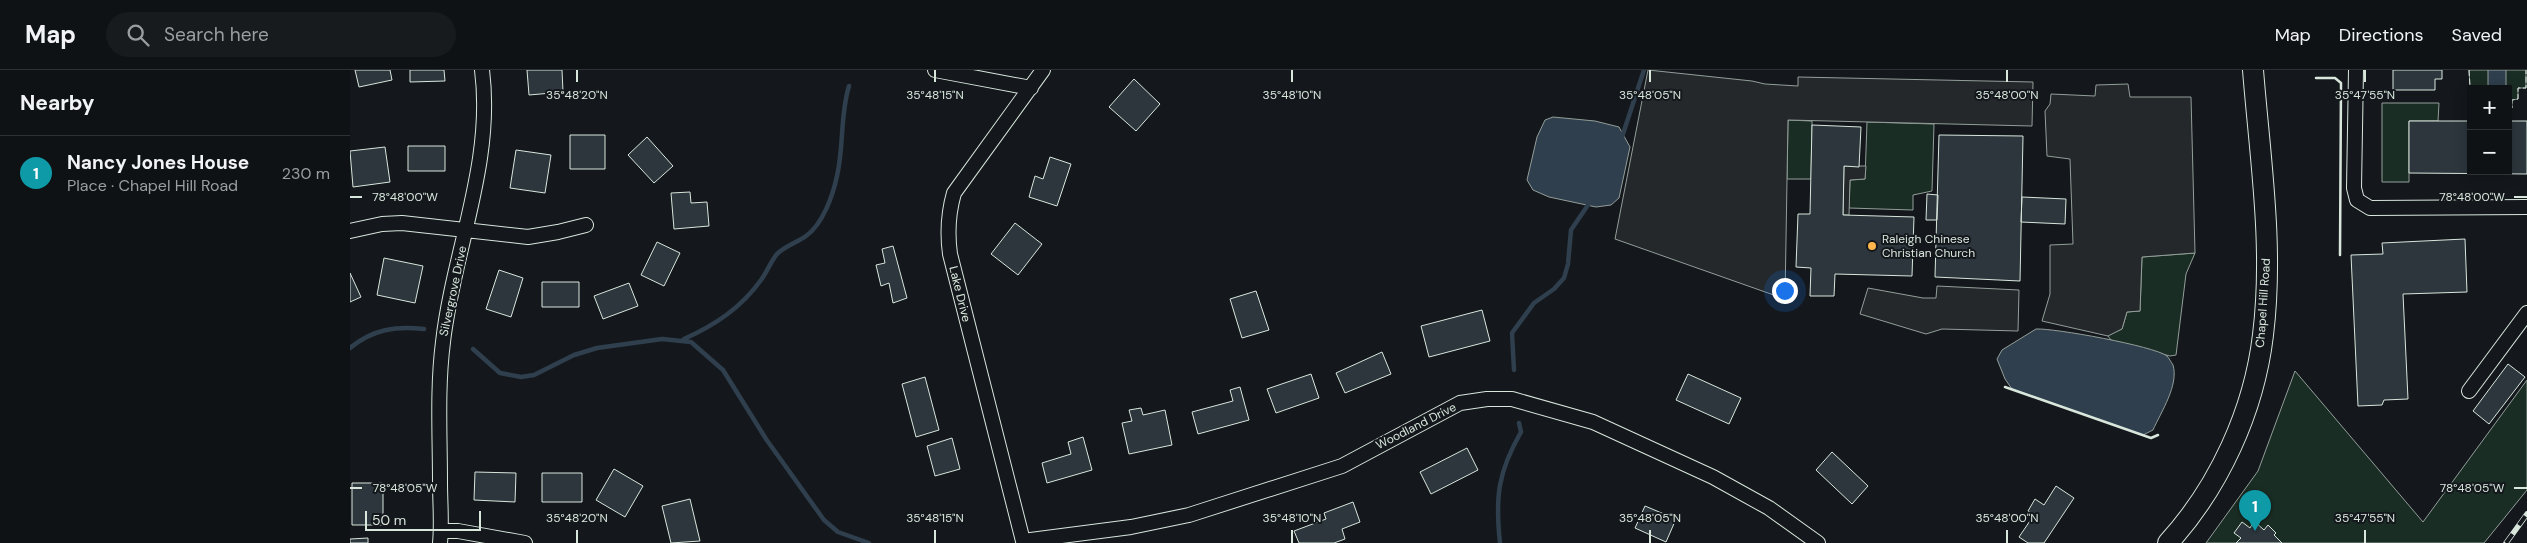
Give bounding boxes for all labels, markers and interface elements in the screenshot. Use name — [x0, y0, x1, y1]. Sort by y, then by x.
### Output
search box — [106, 12, 456, 57]
text: Map — [25, 19, 76, 50]
icon: search — [124, 21, 152, 49]
text: Search here — [164, 22, 269, 47]
text: Map — [2275, 23, 2311, 47]
text: Directions — [2339, 23, 2424, 47]
text: Saved — [2452, 23, 2502, 47]
map controls — [2467, 85, 2512, 175]
button: + — [2467, 85, 2512, 130]
text: 35°48'20"N — [546, 87, 608, 103]
text: 35°48'15"N — [906, 87, 964, 103]
text: 35°48'10"N — [1263, 87, 1321, 103]
text: 35°48'05"N — [1619, 87, 1681, 103]
text: 35°48'00"N — [1975, 87, 2039, 103]
text: 35°47'55"N — [2335, 87, 2395, 103]
text: Nearby — [20, 89, 94, 117]
button: − — [2467, 130, 2512, 175]
text: Nancy Jones House — [67, 150, 249, 175]
text: 1 — [33, 163, 39, 184]
text: 230 m — [282, 163, 330, 184]
text: Place · Chapel Hill Road — [67, 175, 238, 196]
text: 78°48'00"W — [372, 189, 438, 205]
text: 78°48'00"W — [2439, 189, 2505, 205]
place label: Raleigh Chinese Christian Church — [1882, 231, 1975, 261]
marker: Raleigh Chinese Christian Church — [1866, 240, 1878, 252]
street label: Silvergrove Drive — [436, 244, 470, 338]
street label: Chapel Hill Road — [2252, 258, 2274, 348]
street label: Lake Drive — [945, 264, 975, 324]
your location — [1772, 278, 1798, 304]
street label: Woodland Drive — [1373, 399, 1459, 453]
text: 78°48'05"W — [373, 480, 438, 496]
text: 78°48'05"W — [2440, 480, 2505, 496]
pin: 1 — [2239, 490, 2271, 531]
scale bar — [365, 508, 481, 531]
text: 35°48'20"N — [546, 510, 608, 526]
text: 35°48'15"N — [906, 510, 964, 526]
text: 35°48'10"N — [1263, 510, 1321, 526]
text: 35°48'05"N — [1619, 510, 1681, 526]
text: 35°48'00"N — [1975, 510, 2039, 526]
text: 35°47'55"N — [2335, 510, 2395, 526]
text: 50 m — [372, 511, 406, 529]

